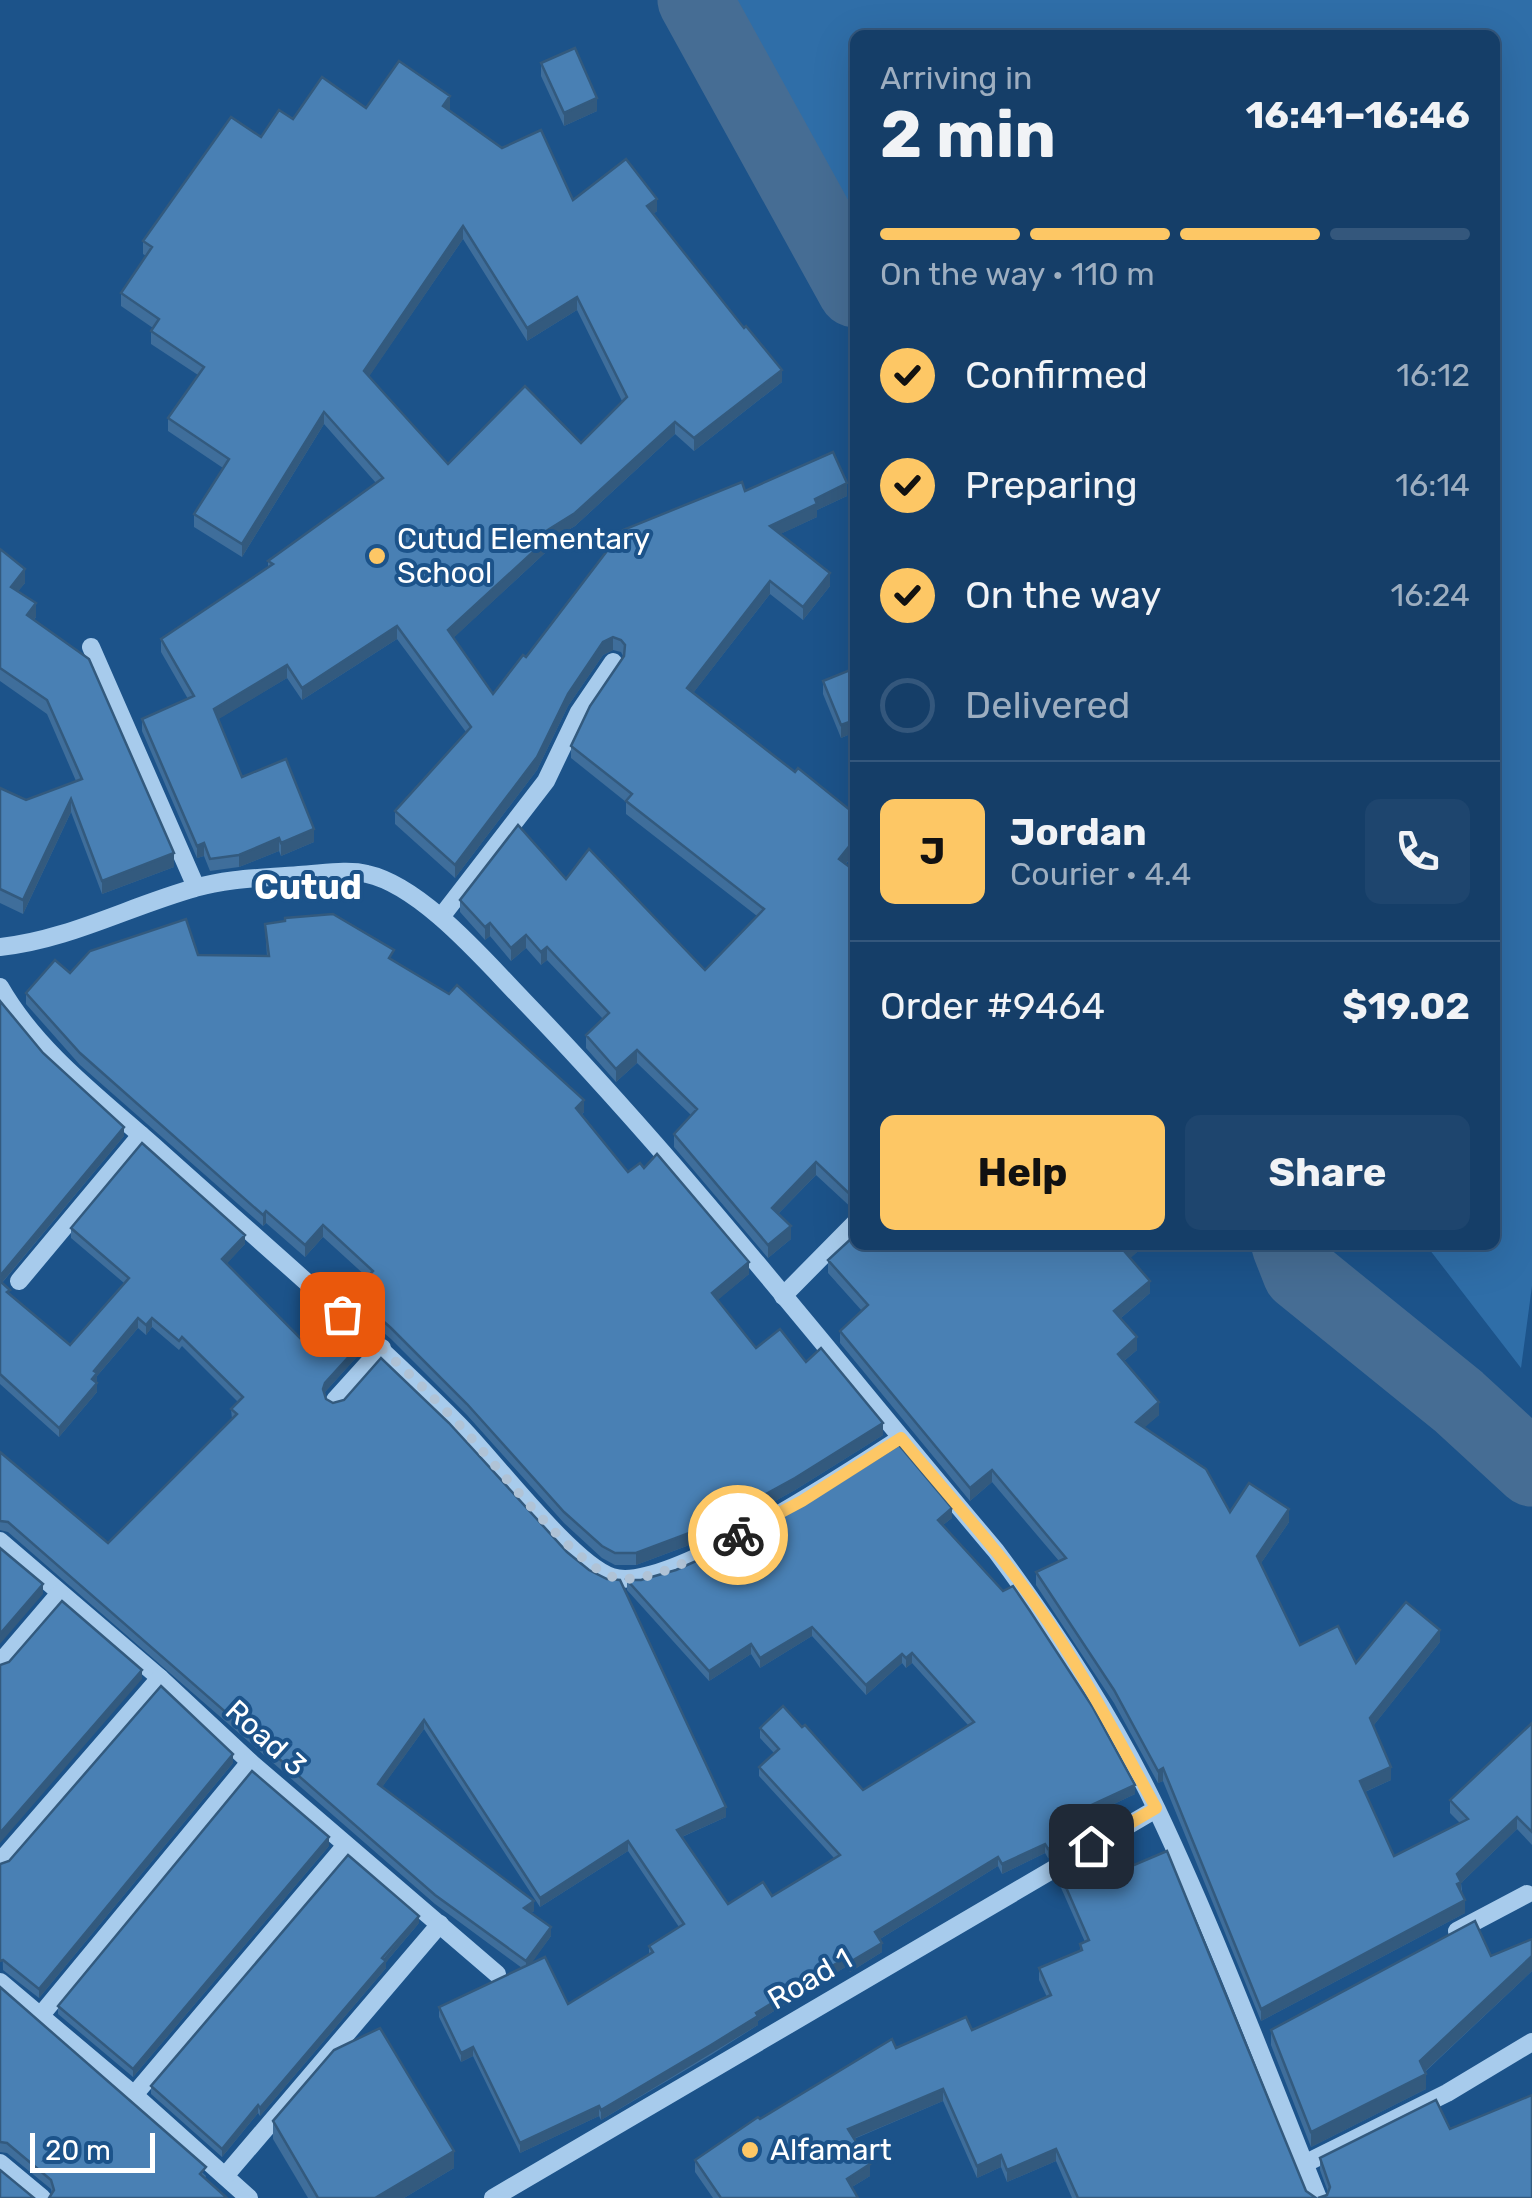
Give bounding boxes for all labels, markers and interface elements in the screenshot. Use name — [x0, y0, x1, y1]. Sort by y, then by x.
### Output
text: Arriving in — [880, 59, 1032, 97]
text: 16:41–16:46 — [1245, 92, 1470, 138]
text: 2 min — [880, 96, 1056, 173]
text: On the way · 110 m — [880, 255, 1155, 293]
icon: check — [880, 348, 935, 403]
text: Confirmed — [965, 352, 1148, 398]
text: 16:12 — [1396, 356, 1470, 394]
icon: check — [880, 458, 935, 513]
text: Preparing — [965, 462, 1138, 508]
text: 16:14 — [1395, 466, 1470, 504]
place label: Cutud Elementary School — [397, 521, 650, 591]
marker: Cutud Elementary School — [366, 545, 388, 567]
icon: check — [880, 568, 935, 623]
text: On the way — [965, 572, 1161, 618]
text: 16:24 — [1390, 576, 1470, 614]
text: Delivered — [965, 682, 1130, 728]
button: phone — [1365, 799, 1470, 904]
text: Jordan — [1010, 809, 1147, 855]
text: J — [920, 828, 945, 874]
text: Courier · 4.4 — [1010, 855, 1191, 893]
district label: Cutud — [254, 866, 362, 908]
text: Order #9464 — [880, 983, 1105, 1029]
text: $19.02 — [1342, 983, 1470, 1029]
button: Help — [880, 1115, 1165, 1230]
button: Share — [1185, 1115, 1470, 1230]
pin — [300, 1272, 385, 1357]
icon: bag — [315, 1287, 370, 1342]
courier — [688, 1485, 788, 1585]
icon: bike — [711, 1508, 766, 1563]
street label: Road 3 — [218, 1692, 314, 1784]
pin — [1049, 1804, 1134, 1889]
icon: home — [1064, 1819, 1119, 1874]
street label: Road 1 — [761, 1941, 859, 2017]
scale bar — [30, 2128, 155, 2172]
place label: Alfamart — [770, 2132, 892, 2168]
text: 20 m — [45, 2134, 111, 2167]
marker: Alfamart — [739, 2139, 761, 2161]

